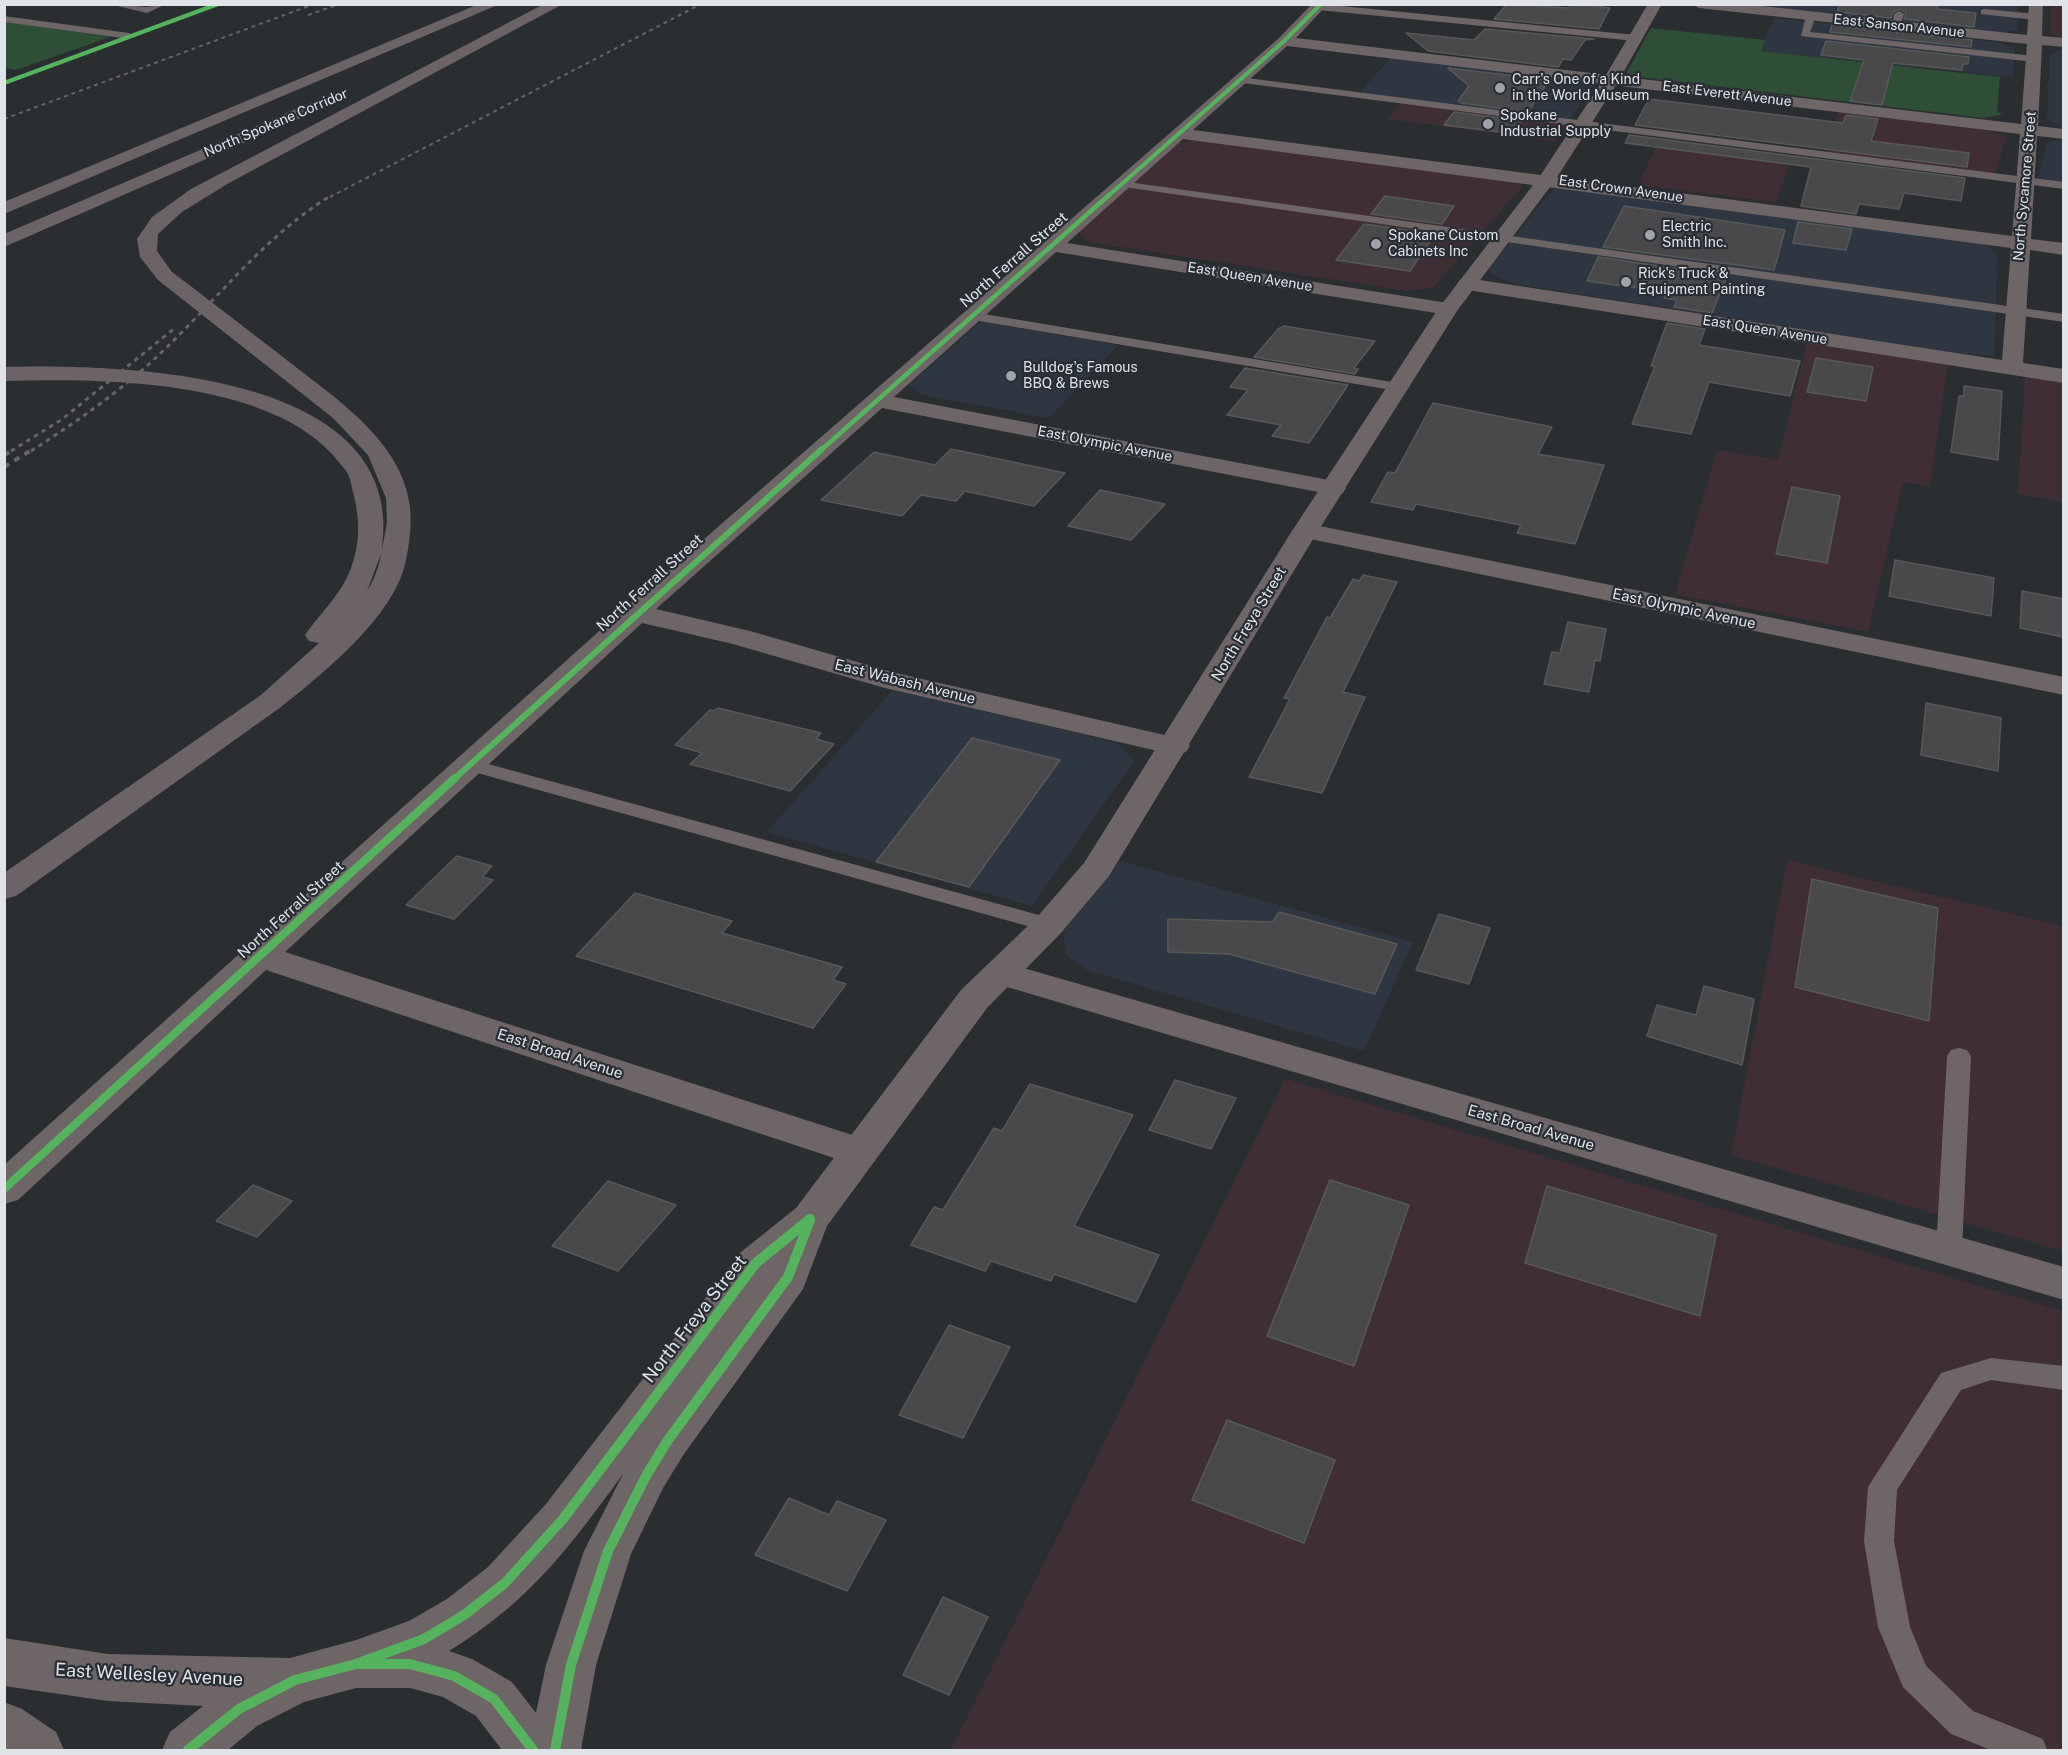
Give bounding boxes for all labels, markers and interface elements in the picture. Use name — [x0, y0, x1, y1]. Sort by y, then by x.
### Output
street label: East Sanson Avenue — [1833, 11, 1965, 41]
place label: Carr's One of a Kind in the World Museum — [1512, 72, 1649, 104]
street label: East Everett Avenue — [1661, 78, 1793, 110]
marker: Carr's One of a Kind in the World Museum — [1493, 81, 1507, 95]
street label: North Spokane Corridor — [202, 85, 350, 161]
place label: Spokane Industrial Supply — [1500, 108, 1611, 140]
street label: North Sycamore Street — [2010, 110, 2040, 262]
marker: Spokane Industrial Supply — [1481, 117, 1495, 131]
street label: East Crown Avenue — [1558, 172, 1684, 206]
street label: North Ferrall Street — [957, 208, 1071, 312]
place label: Electric Smith Inc. — [1662, 219, 1727, 252]
place label: Spokane Custom Cabinets Inc — [1388, 228, 1498, 260]
marker: Electric Smith Inc. — [1643, 228, 1657, 242]
marker: Spokane Custom Cabinets Inc — [1369, 237, 1383, 251]
street label: East Queen Avenue — [1186, 259, 1314, 295]
place label: Rick's Truck & Equipment Painting — [1638, 266, 1765, 298]
marker: Rick's Truck & Equipment Painting — [1619, 275, 1633, 289]
street label: East Queen Avenue — [1701, 312, 1829, 348]
place label: Bulldog's Famous BBQ & Brews — [1023, 360, 1138, 392]
marker: Bulldog's Famous BBQ & Brews — [1004, 369, 1018, 383]
street label: East Olympic Avenue — [1036, 423, 1174, 465]
street label: North Ferrall Street — [593, 531, 707, 635]
street label: North Freya Street — [1208, 564, 1290, 684]
street label: East Olympic Avenue — [1611, 585, 1757, 633]
street label: East Wabash Avenue — [833, 656, 977, 708]
street label: North Ferrall Street — [234, 858, 348, 962]
street label: East Broad Avenue — [495, 1025, 625, 1083]
street label: East Broad Avenue — [1466, 1101, 1596, 1155]
street label: North Freya Street — [638, 1251, 752, 1387]
street label: East Wellesley Avenue — [55, 1659, 243, 1691]

